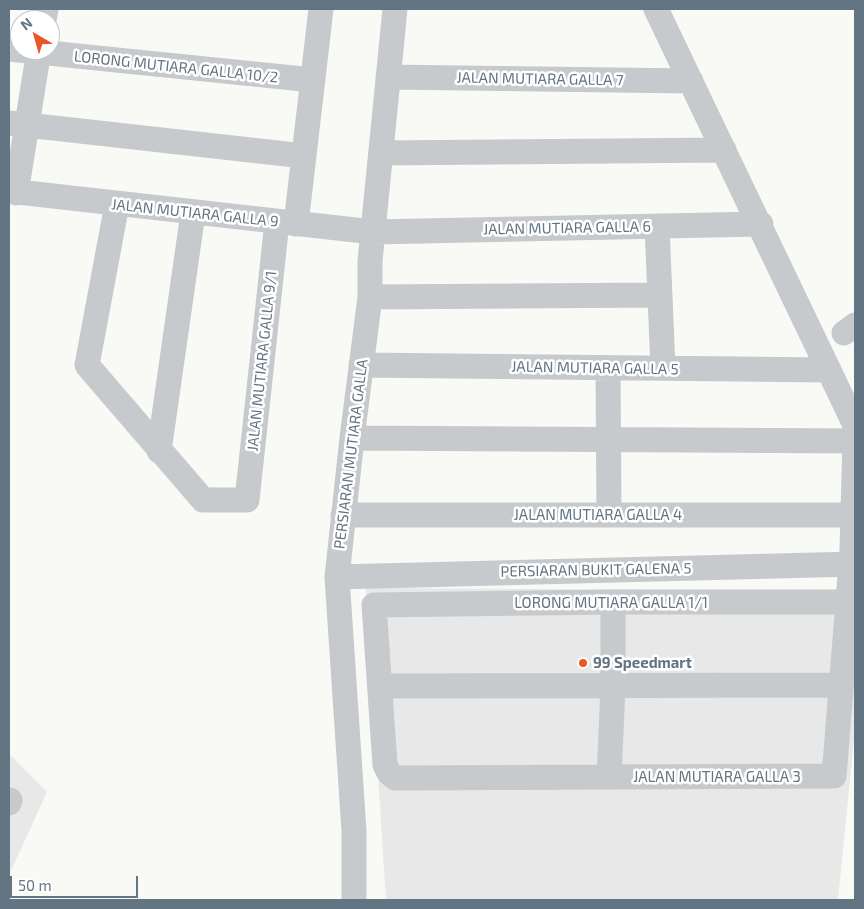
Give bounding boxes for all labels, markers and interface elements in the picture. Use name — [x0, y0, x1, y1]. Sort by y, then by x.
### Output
north arrow — [10, 10, 60, 60]
text: N — [17, 14, 35, 33]
street label: LORONG MUTIARA GALLA 10/2 — [73, 47, 279, 87]
street label: JALAN MUTIARA GALLA 7 — [456, 69, 624, 89]
street label: JALAN MUTIARA GALLA 9 — [111, 195, 279, 231]
street label: JALAN MUTIARA GALLA 6 — [483, 218, 651, 238]
street label: JALAN MUTIARA GALLA 9/1 — [244, 270, 280, 452]
street label: PERSIARAN MUTIARA GALLA — [330, 358, 372, 550]
street label: JALAN MUTIARA GALLA 5 — [511, 358, 679, 378]
street label: JALAN MUTIARA GALLA 4 — [514, 506, 682, 524]
street label: PERSIARAN BUKIT GALENA 5 — [500, 559, 692, 581]
street label: LORONG MUTIARA GALLA 1/1 — [514, 594, 708, 612]
place label: 99 Speedmart — [593, 654, 692, 672]
marker: 99 Speedmart — [577, 657, 589, 669]
street label: JALAN MUTIARA GALLA 3 — [633, 768, 801, 786]
scale bar — [12, 866, 140, 898]
text: 50 m — [18, 876, 52, 894]

